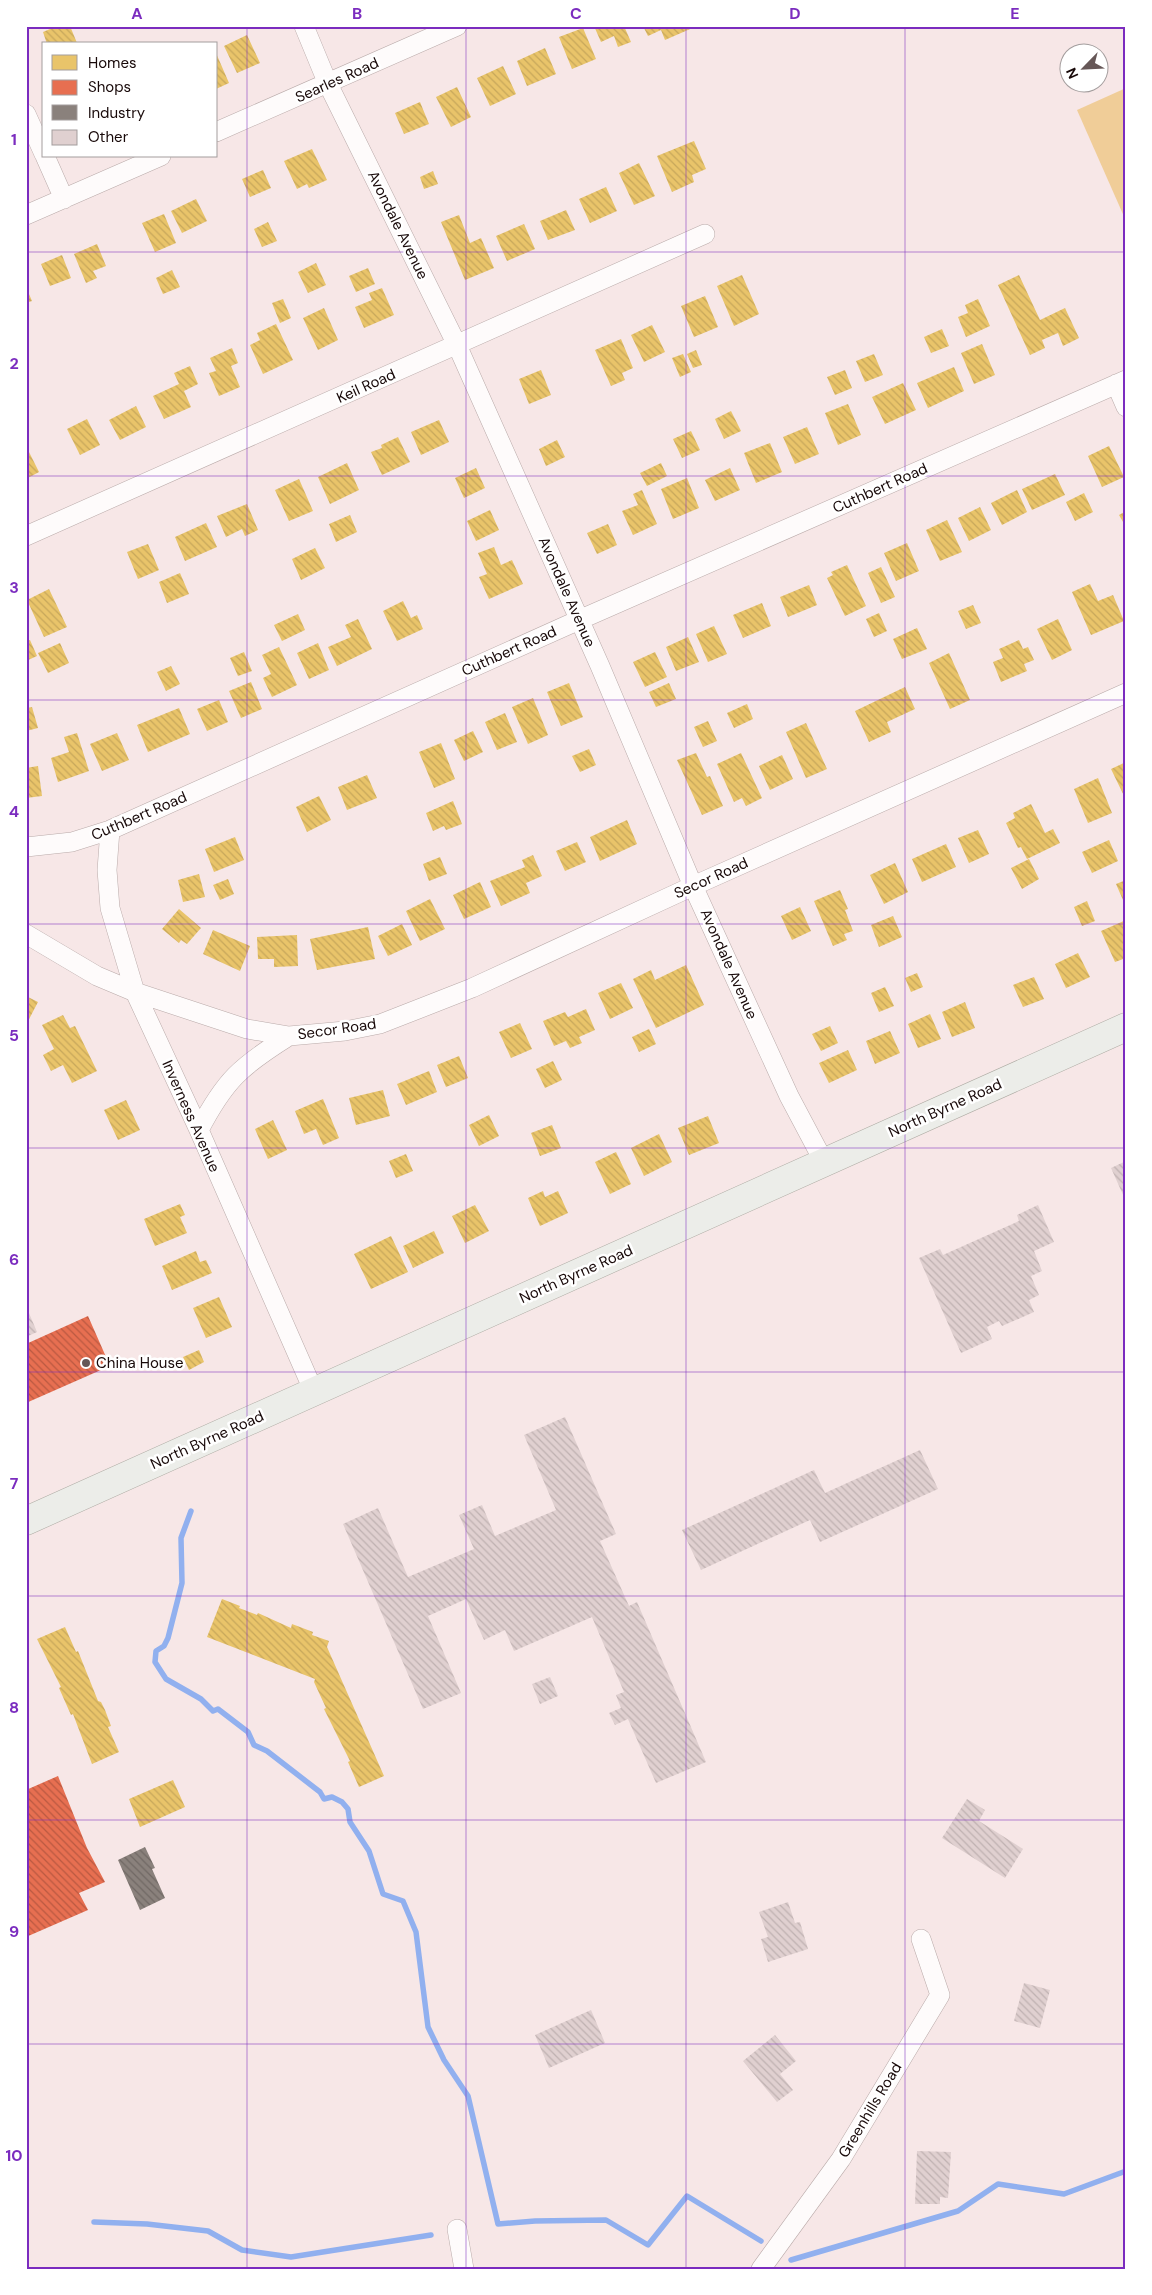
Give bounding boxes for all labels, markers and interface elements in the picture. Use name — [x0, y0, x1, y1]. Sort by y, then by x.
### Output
text: A — [131, 3, 143, 24]
text: B — [352, 3, 362, 24]
text: C — [570, 3, 582, 24]
text: D — [789, 3, 801, 24]
text: E — [1010, 3, 1020, 24]
legend — [42, 42, 218, 158]
north arrow — [1060, 42, 1110, 92]
text: Homes — [88, 53, 137, 73]
street label: Searles Road — [292, 53, 382, 107]
text: N — [1062, 65, 1082, 82]
text: Shops — [88, 77, 131, 97]
text: Industry — [88, 103, 146, 123]
text: Other — [88, 127, 129, 147]
text: 1 — [11, 129, 17, 150]
street label: Avondale Avenue — [363, 167, 433, 283]
text: 2 — [9, 353, 19, 374]
street label: Keil Road — [333, 364, 399, 408]
street label: Cuthbert Road — [829, 458, 931, 518]
street label: Avondale Avenue — [534, 534, 600, 650]
text: 3 — [9, 577, 19, 598]
street label: Cuthbert Road — [458, 621, 560, 681]
street label: Cuthbert Road — [88, 787, 190, 845]
text: 4 — [9, 801, 19, 822]
street label: Secor Road — [671, 853, 751, 903]
street label: Avondale Avenue — [696, 906, 762, 1022]
street label: Secor Road — [296, 1014, 378, 1044]
text: 5 — [9, 1025, 19, 1046]
street label: Inverness Avenue — [157, 1057, 225, 1175]
street label: North Byrne Road — [885, 1074, 1005, 1142]
street label: North Byrne Road — [516, 1240, 636, 1308]
text: 6 — [9, 1249, 19, 1270]
place label: China House — [96, 1353, 184, 1373]
marker: China House — [80, 1357, 92, 1369]
street label: North Byrne Road — [147, 1406, 267, 1474]
text: 7 — [10, 1473, 19, 1494]
text: 8 — [9, 1697, 19, 1718]
text: 9 — [9, 1921, 19, 1942]
street label: Greenhills Road — [834, 2059, 906, 2161]
text: 10 — [5, 2145, 23, 2166]

